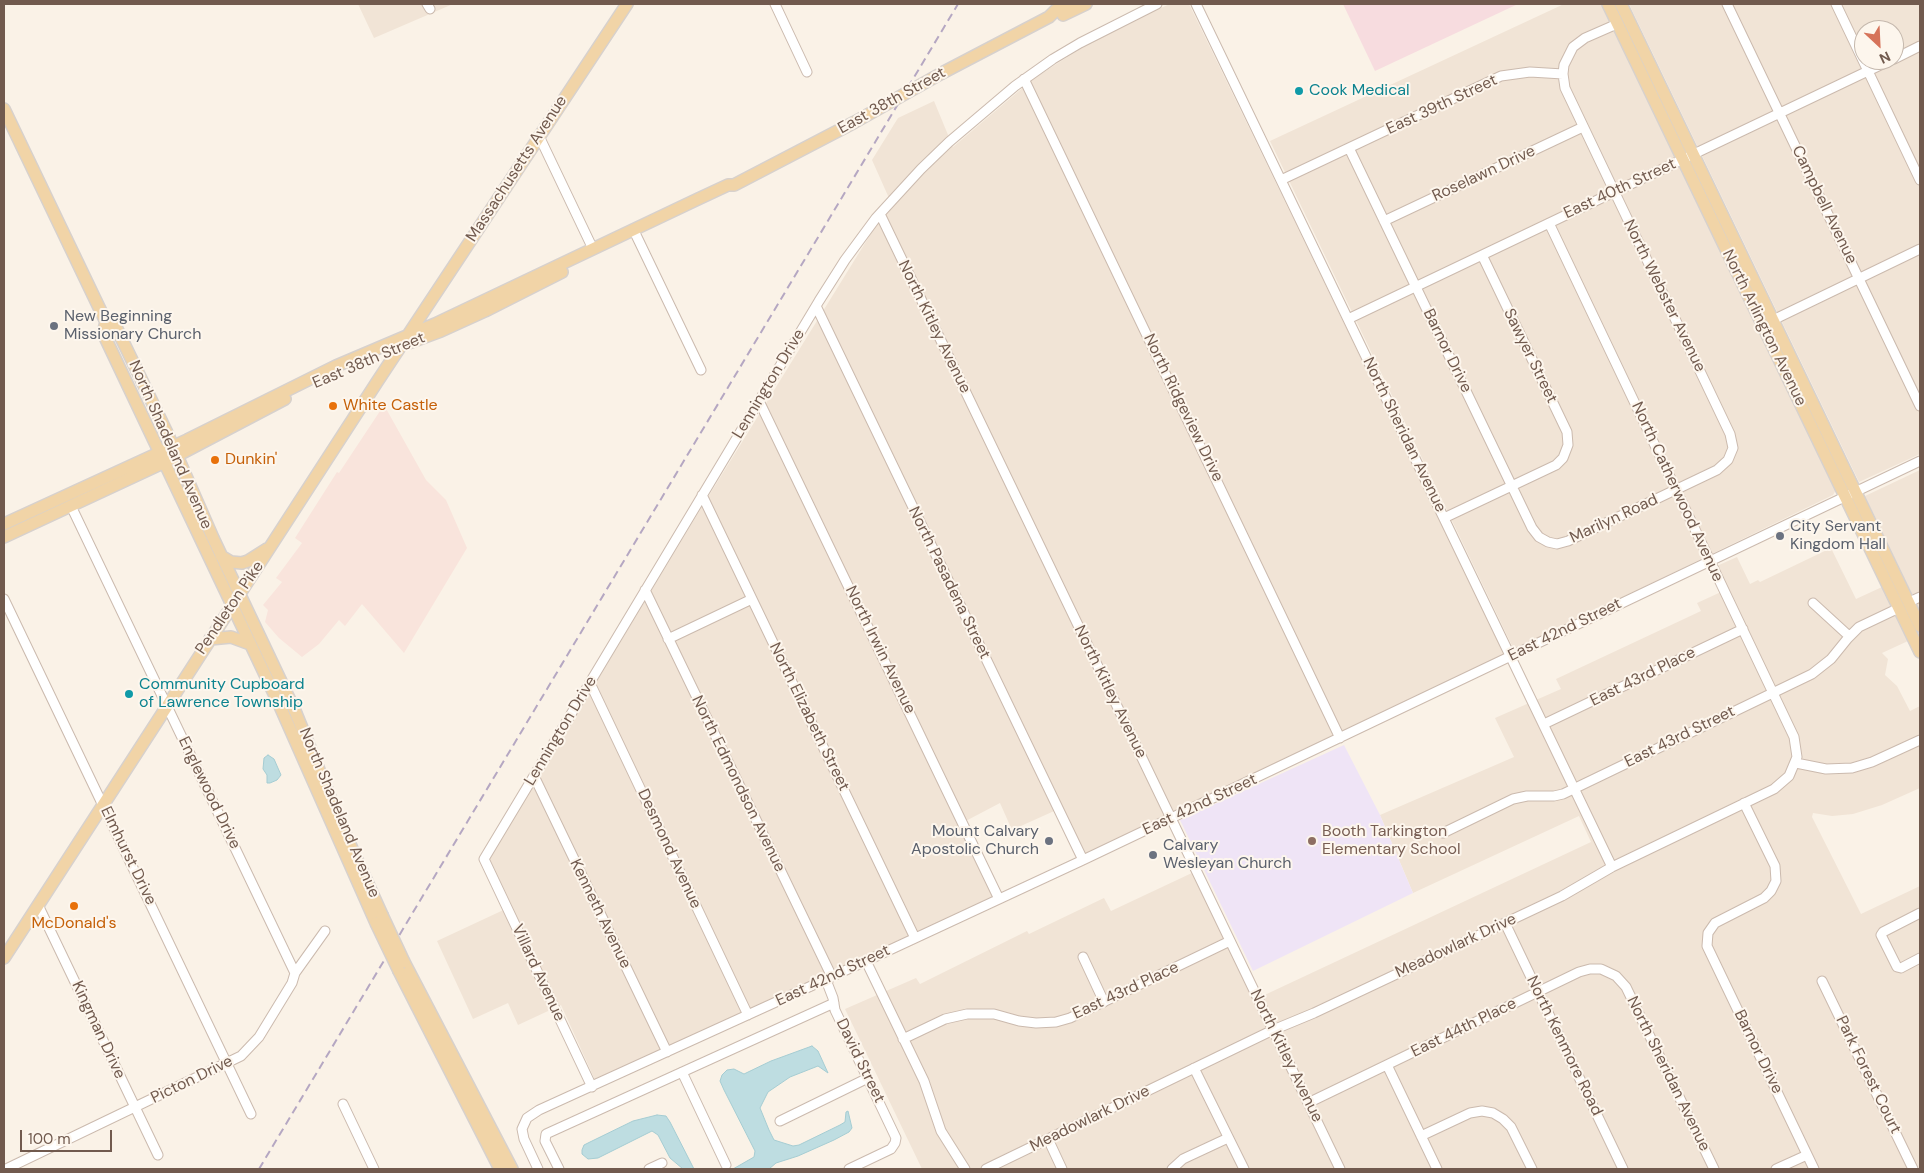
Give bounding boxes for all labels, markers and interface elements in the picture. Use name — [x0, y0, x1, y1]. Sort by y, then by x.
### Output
north arrow — [1854, 20, 1904, 70]
text: N — [1876, 47, 1893, 68]
street label: East 38th Street — [835, 63, 949, 139]
street label: East 39th Street — [1384, 71, 1500, 139]
place label: Cook Medical — [1309, 81, 1410, 101]
marker: Cook Medical — [1293, 85, 1305, 97]
street label: Massachusetts Avenue — [463, 92, 571, 246]
street label: Roselawn Drive — [1430, 142, 1538, 206]
street label: Campbell Avenue — [1787, 143, 1861, 267]
street label: East 40th Street — [1561, 155, 1679, 223]
street label: North Webster Avenue — [1619, 217, 1709, 375]
street label: North Arlington Avenue — [1718, 247, 1810, 409]
street label: North Kitley Avenue — [893, 257, 975, 397]
street label: Barnor Drive — [1418, 306, 1476, 396]
street label: Sawyer Street — [1499, 306, 1561, 406]
place label: New Beginning Missionary Church — [64, 307, 201, 345]
marker: New Beginning Missionary Church — [48, 320, 60, 332]
street label: Lennington Drive — [729, 326, 809, 442]
street label: East 38th Street — [310, 329, 428, 393]
street label: North Ridgeview Drive — [1139, 331, 1227, 485]
street label: North Sheridan Avenue — [1358, 354, 1450, 516]
street label: North Shadeland Avenue — [124, 358, 216, 532]
place label: White Castle — [343, 396, 438, 416]
street label: North Catherwood Avenue — [1627, 399, 1727, 585]
marker: White Castle — [327, 400, 339, 412]
place label: Dunkin' — [225, 450, 277, 470]
marker: Dunkin' — [209, 454, 221, 466]
street label: Marilyn Road — [1567, 490, 1661, 548]
street label: North Pasadena Street — [904, 504, 994, 662]
place label: City Servant Kingdom Hall — [1790, 517, 1886, 555]
marker: City Servant Kingdom Hall — [1774, 530, 1786, 542]
street label: Pendleton Pike — [192, 558, 268, 658]
street label: North Irwin Avenue — [841, 583, 919, 717]
street label: East 42nd Street — [1505, 594, 1625, 666]
street label: North Kitley Avenue — [1069, 622, 1151, 762]
street label: North Elizabeth Street — [765, 640, 853, 794]
street label: East 43rd Place — [1587, 643, 1699, 711]
street label: Lennington Drive — [521, 673, 601, 789]
place label: Community Cupboard of Lawrence Township — [139, 675, 305, 713]
marker: Community Cupboard of Lawrence Township — [123, 688, 135, 700]
street label: North Edmondson Avenue — [687, 693, 789, 875]
street label: East 43rd Street — [1622, 702, 1738, 772]
street label: North Shadeland Avenue — [294, 725, 384, 901]
street label: Englewood Drive — [174, 734, 244, 852]
street label: East 42nd Street — [1140, 770, 1260, 840]
street label: Desmond Avenue — [633, 786, 705, 912]
street label: Elmhurst Drive — [96, 804, 160, 908]
place label: Mount Calvary Apostolic Church — [911, 822, 1039, 860]
place label: Booth Tarkington Elementary School — [1322, 822, 1460, 860]
marker: Mount Calvary Apostolic Church — [1043, 835, 1055, 847]
marker: Booth Tarkington Elementary School — [1306, 835, 1318, 847]
place label: Calvary Wesleyan Church — [1163, 836, 1291, 874]
marker: Calvary Wesleyan Church — [1147, 849, 1159, 861]
street label: Kenneth Avenue — [565, 856, 635, 972]
marker: McDonald's — [68, 900, 80, 912]
street label: Meadowlark Drive — [1393, 910, 1519, 982]
place label: McDonald's — [31, 914, 117, 934]
street label: Villard Avenue — [507, 922, 569, 1024]
street label: East 42nd Street — [773, 941, 893, 1011]
street label: East 43rd Place — [1070, 958, 1182, 1024]
street label: North Kenmore Road — [1522, 973, 1606, 1119]
street label: Kingman Drive — [67, 978, 129, 1082]
street label: North Kitley Avenue — [1245, 986, 1327, 1126]
street label: North Sheridan Avenue — [1622, 993, 1714, 1155]
street label: East 44th Place — [1408, 994, 1520, 1062]
street label: Barnor Drive — [1729, 1007, 1787, 1097]
street label: Park Forest Court — [1831, 1013, 1905, 1137]
street label: David Street — [831, 1016, 889, 1106]
street label: Picton Drive — [148, 1052, 236, 1108]
street label: Meadowlark Drive — [1027, 1082, 1153, 1156]
scale bar — [22, 1120, 115, 1152]
text: 100 m — [28, 1129, 71, 1149]

